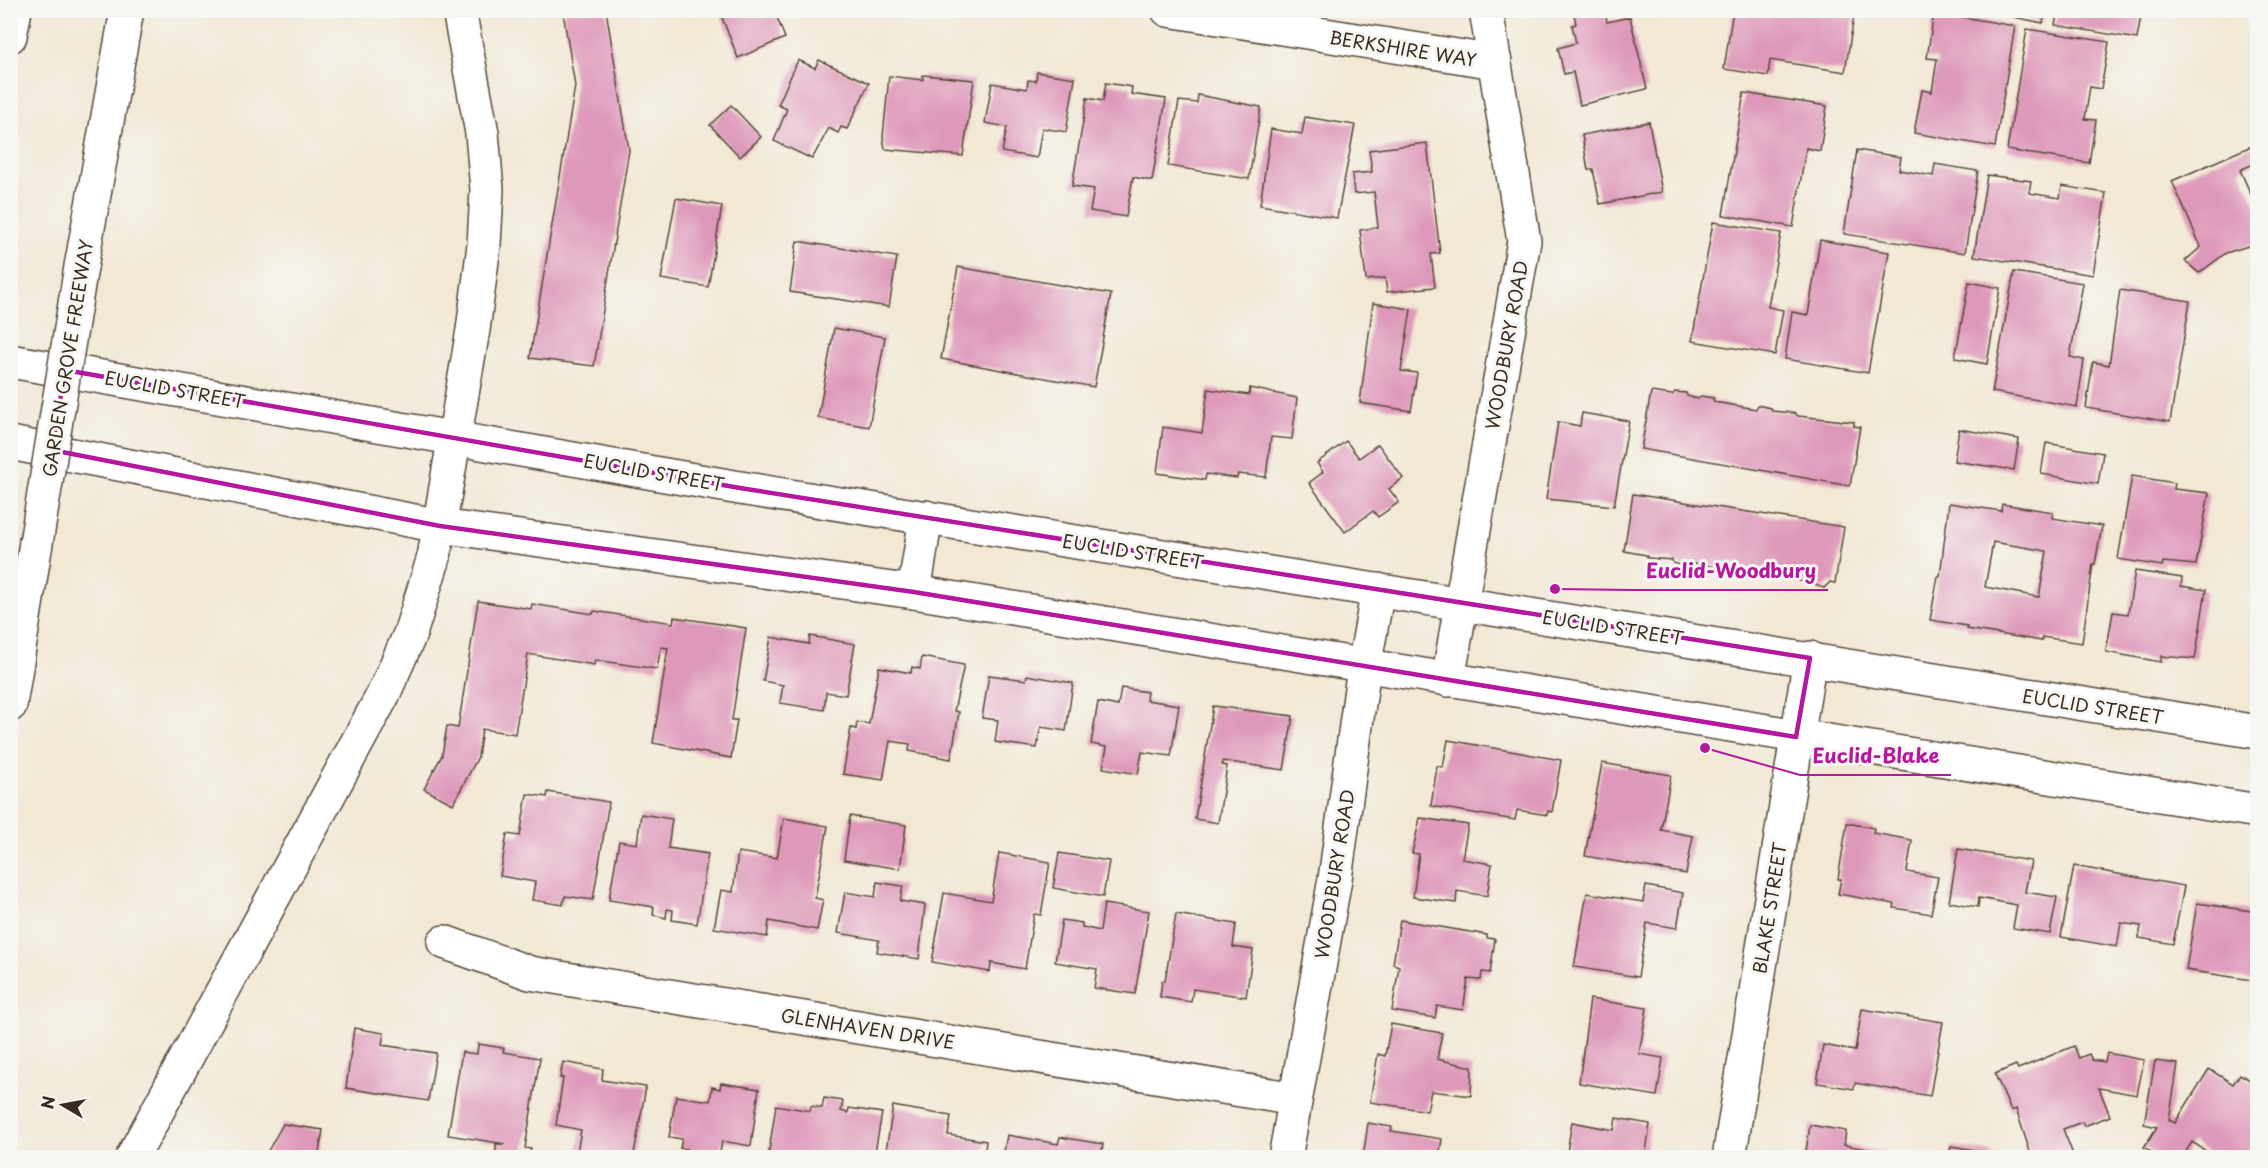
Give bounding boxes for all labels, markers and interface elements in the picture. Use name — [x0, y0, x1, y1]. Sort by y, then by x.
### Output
street label: BERKSHIRE WAY — [1327, 23, 1479, 73]
street label: GARDEN GROVE FREEWAY — [35, 237, 99, 479]
street label: WOODBURY ROAD — [1478, 258, 1534, 432]
street label: EUCLID STREET — [103, 363, 248, 415]
street label: EUCLID STREET — [582, 446, 727, 498]
street label: EUCLID STREET — [1061, 527, 1206, 576]
callout: Euclid-Woodbury — [1634, 552, 1828, 590]
text: Euclid-Woodbury — [1646, 555, 1816, 585]
street label: EUCLID STREET — [1541, 603, 1686, 652]
street label: EUCLID STREET — [2021, 682, 2166, 731]
callout: Euclid-Blake — [1800, 737, 1951, 775]
text: Euclid-Blake — [1813, 740, 1940, 770]
street label: WOODBURY ROAD — [1307, 787, 1361, 961]
street label: BLAKE STREET — [1745, 840, 1793, 975]
street label: GLENHAVEN DRIVE — [779, 1001, 957, 1055]
north arrow — [33, 1075, 93, 1135]
text: N — [34, 1094, 60, 1111]

